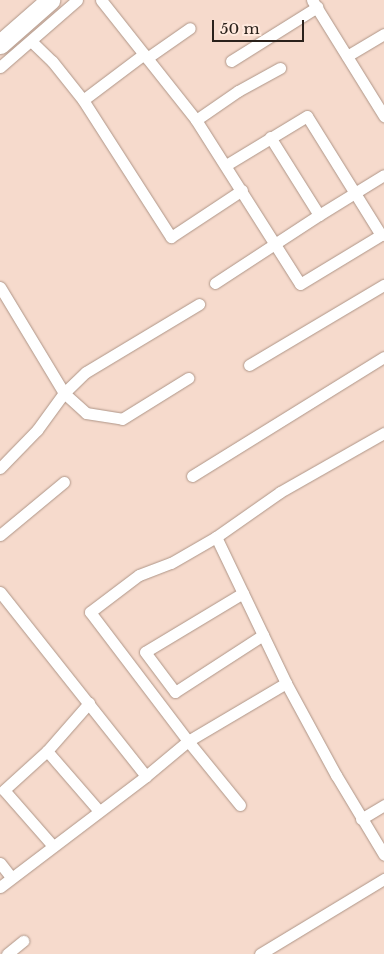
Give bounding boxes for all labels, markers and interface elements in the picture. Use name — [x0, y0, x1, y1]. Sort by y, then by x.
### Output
scale bar — [214, 10, 306, 42]
text: 50 m — [220, 19, 260, 38]

